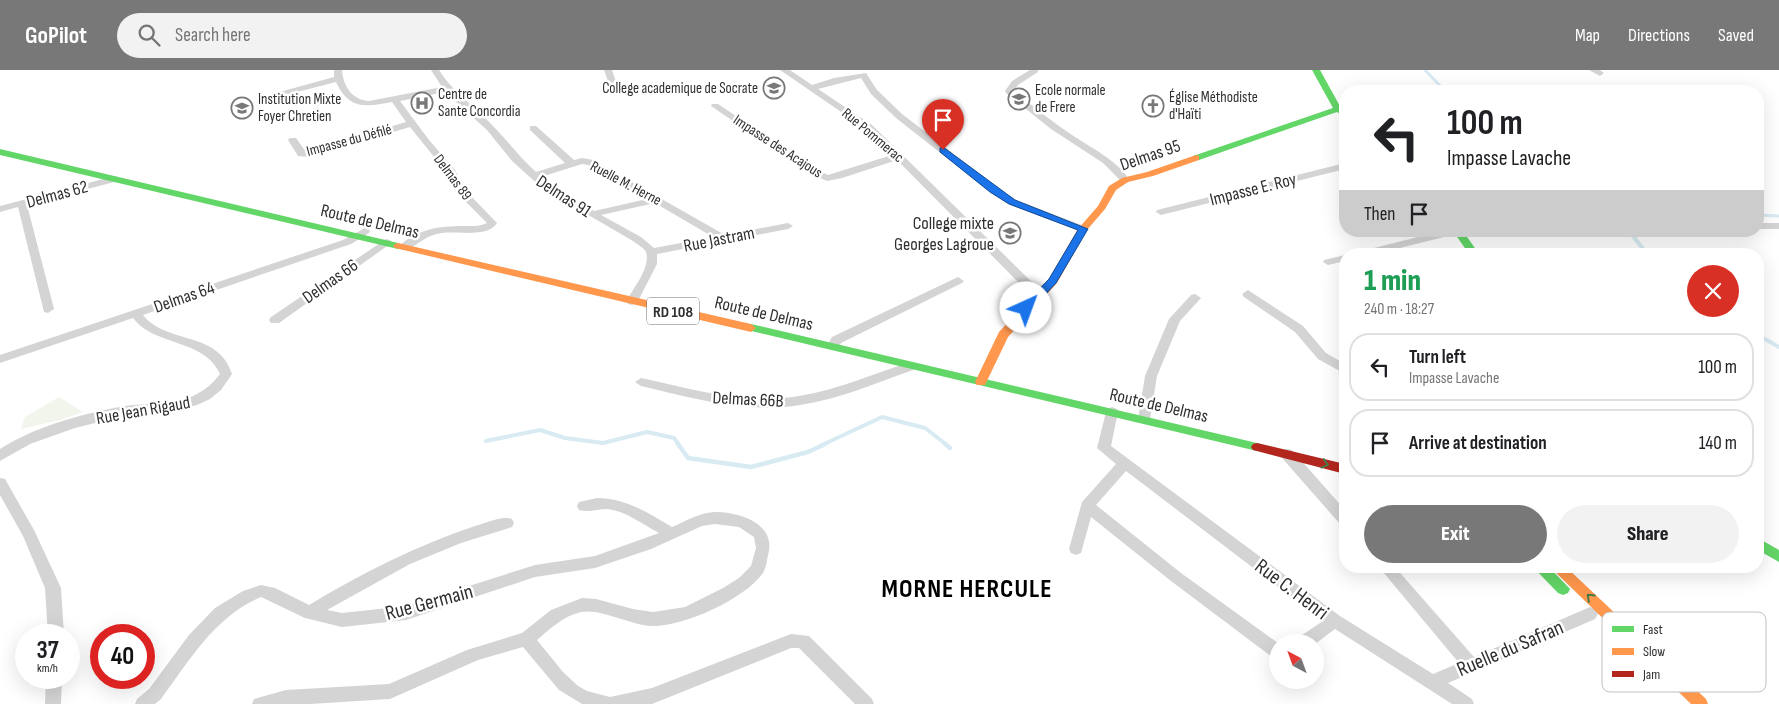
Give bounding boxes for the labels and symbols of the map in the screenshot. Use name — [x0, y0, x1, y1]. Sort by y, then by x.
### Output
school or university icon: College academique de Socrate — [762, 76, 786, 100]
place label: College academique de Socrate — [602, 79, 758, 98]
place label: Ecole normale de Frere — [1035, 81, 1106, 117]
place label: Centre de Sante Concordia — [438, 85, 521, 121]
school or university icon: Ecole normale de Frere — [1007, 87, 1031, 111]
place label: Église Méthodiste d'Haïti — [1169, 88, 1258, 124]
place label: Institution Mixte Foyer Chretien — [258, 90, 341, 126]
hospital icon: Centre de Sante Concordia — [410, 91, 434, 115]
church icon: Église Méthodiste d'Haïti — [1141, 94, 1165, 118]
school or university icon: Institution Mixte Foyer Chretien — [230, 96, 254, 120]
pin — [922, 99, 964, 150]
street label: Rue Pommerac — [838, 104, 908, 167]
street label: Impasse des Acajous — [730, 111, 826, 182]
street label: Impasse du Défilé — [304, 120, 394, 161]
street label: Delmas 95 — [1117, 135, 1183, 176]
street label: Delmas 89 — [429, 151, 476, 204]
street label: Ruelle M. Herne — [587, 157, 665, 210]
street label: Impasse E. Roy — [1208, 169, 1299, 210]
street label: Delmas 91 — [532, 171, 596, 222]
street label: Delmas 62 — [24, 176, 90, 213]
street label: Route de Delmas — [319, 200, 421, 243]
place label: College mixte Georges Lagroue — [894, 213, 994, 255]
school or university icon: College mixte Georges Lagroue — [998, 221, 1022, 245]
street label: Rue Jastram — [682, 222, 756, 257]
street label: Delmas 66 — [298, 255, 362, 308]
street label: Delmas 64 — [151, 277, 218, 318]
position arrow — [999, 281, 1051, 333]
street label: Route de Delmas — [713, 292, 815, 335]
road number: RD 108 — [647, 298, 699, 325]
street label: Route de Delmas — [1108, 384, 1210, 427]
street label: Delmas 66B — [712, 387, 784, 412]
street label: Rue Jean Rigaud — [95, 392, 192, 429]
one-way arrow — [1320, 458, 1329, 469]
street label: Rue C. Henri — [1250, 554, 1333, 625]
district label: MORNE HERCULE — [882, 574, 1052, 605]
street label: Rue Germain — [383, 579, 476, 626]
one-way arrow — [1587, 594, 1596, 603]
legend — [1602, 612, 1766, 692]
street label: Ruelle du Safran — [1453, 615, 1567, 682]
text: Fast — [1643, 621, 1663, 638]
speed limit sign: 40 — [90, 624, 155, 689]
north arrow — [1269, 634, 1324, 689]
text: Slow — [1643, 643, 1665, 660]
text: Jam — [1642, 666, 1660, 683]

